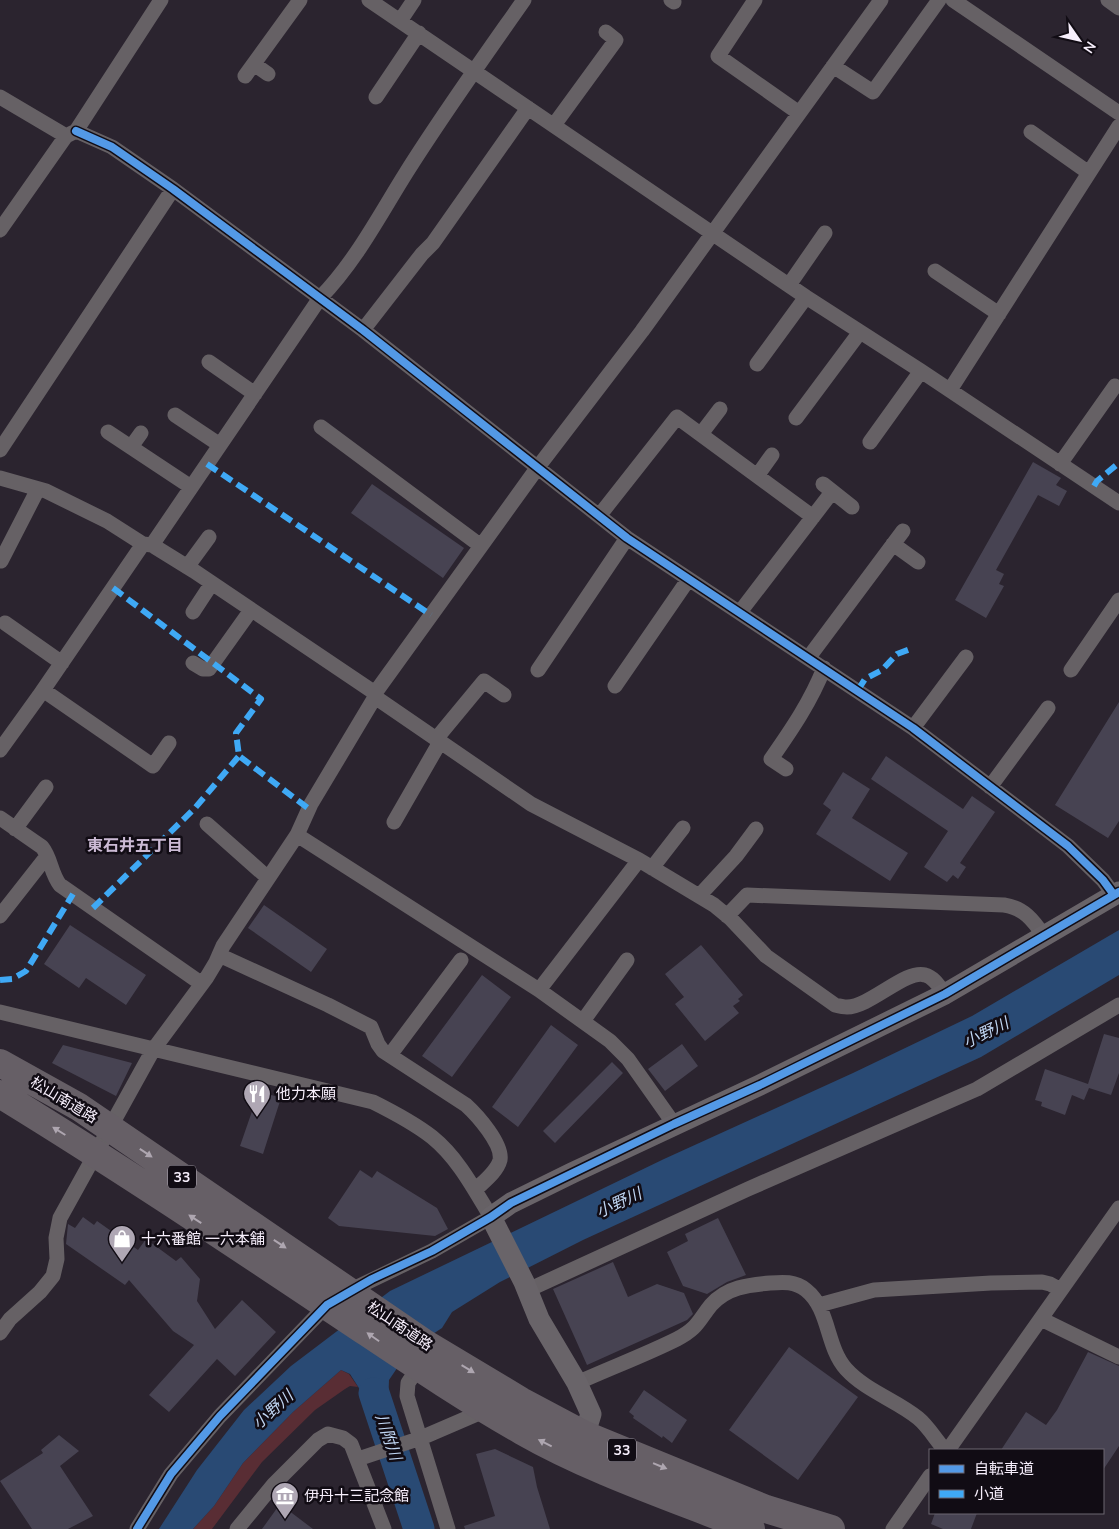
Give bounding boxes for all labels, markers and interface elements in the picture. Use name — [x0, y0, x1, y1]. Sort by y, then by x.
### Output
north arrow — [1054, 15, 1104, 65]
text: N — [1079, 37, 1100, 57]
district label: 東石井五丁目 — [87, 835, 183, 857]
water label: 小野川 — [960, 1012, 1014, 1053]
street label: 松山南道路 — [27, 1072, 101, 1128]
restaurant icon: 他力本願 — [242, 1079, 272, 1118]
place label: 他力本願 — [276, 1084, 336, 1104]
one-way arrow — [52, 1126, 66, 1135]
one-way arrow — [139, 1148, 153, 1157]
road number: 33 — [168, 1166, 196, 1188]
water label: 小野川 — [593, 1182, 647, 1223]
one-way arrow — [188, 1215, 202, 1224]
shop icon: 十六番館 一六本舗 — [107, 1224, 137, 1263]
place label: 十六番館 一六本舗 — [141, 1229, 265, 1249]
one-way arrow — [273, 1239, 287, 1249]
street label: 松山南道路 — [363, 1297, 437, 1355]
one-way arrow — [366, 1332, 380, 1342]
one-way arrow — [461, 1365, 475, 1374]
water label: 小野川 — [248, 1384, 300, 1434]
water label: 川附川 — [370, 1411, 407, 1465]
road number: 33 — [608, 1438, 636, 1462]
one-way arrow — [538, 1439, 552, 1447]
legend — [929, 1449, 1104, 1514]
text: 自転車道 — [974, 1459, 1034, 1479]
one-way arrow — [653, 1462, 667, 1470]
museum icon: 伊丹十三記念館 — [270, 1481, 300, 1520]
text: 小道 — [974, 1484, 1004, 1504]
place label: 伊丹十三記念館 — [304, 1486, 409, 1506]

